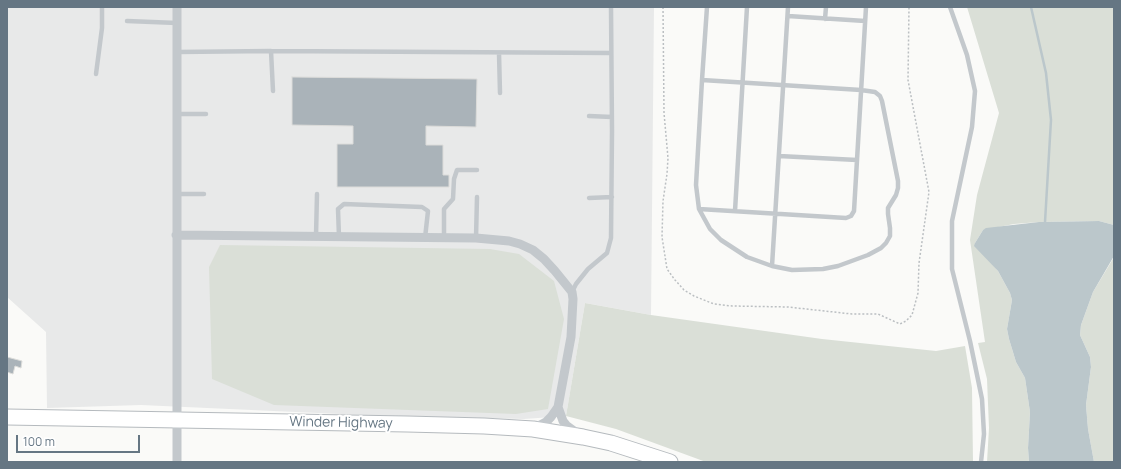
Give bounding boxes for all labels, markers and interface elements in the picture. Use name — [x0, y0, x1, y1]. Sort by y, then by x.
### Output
street label: Winder Highway — [289, 414, 393, 432]
scale bar — [18, 427, 142, 453]
text: 100 m — [23, 433, 55, 450]

